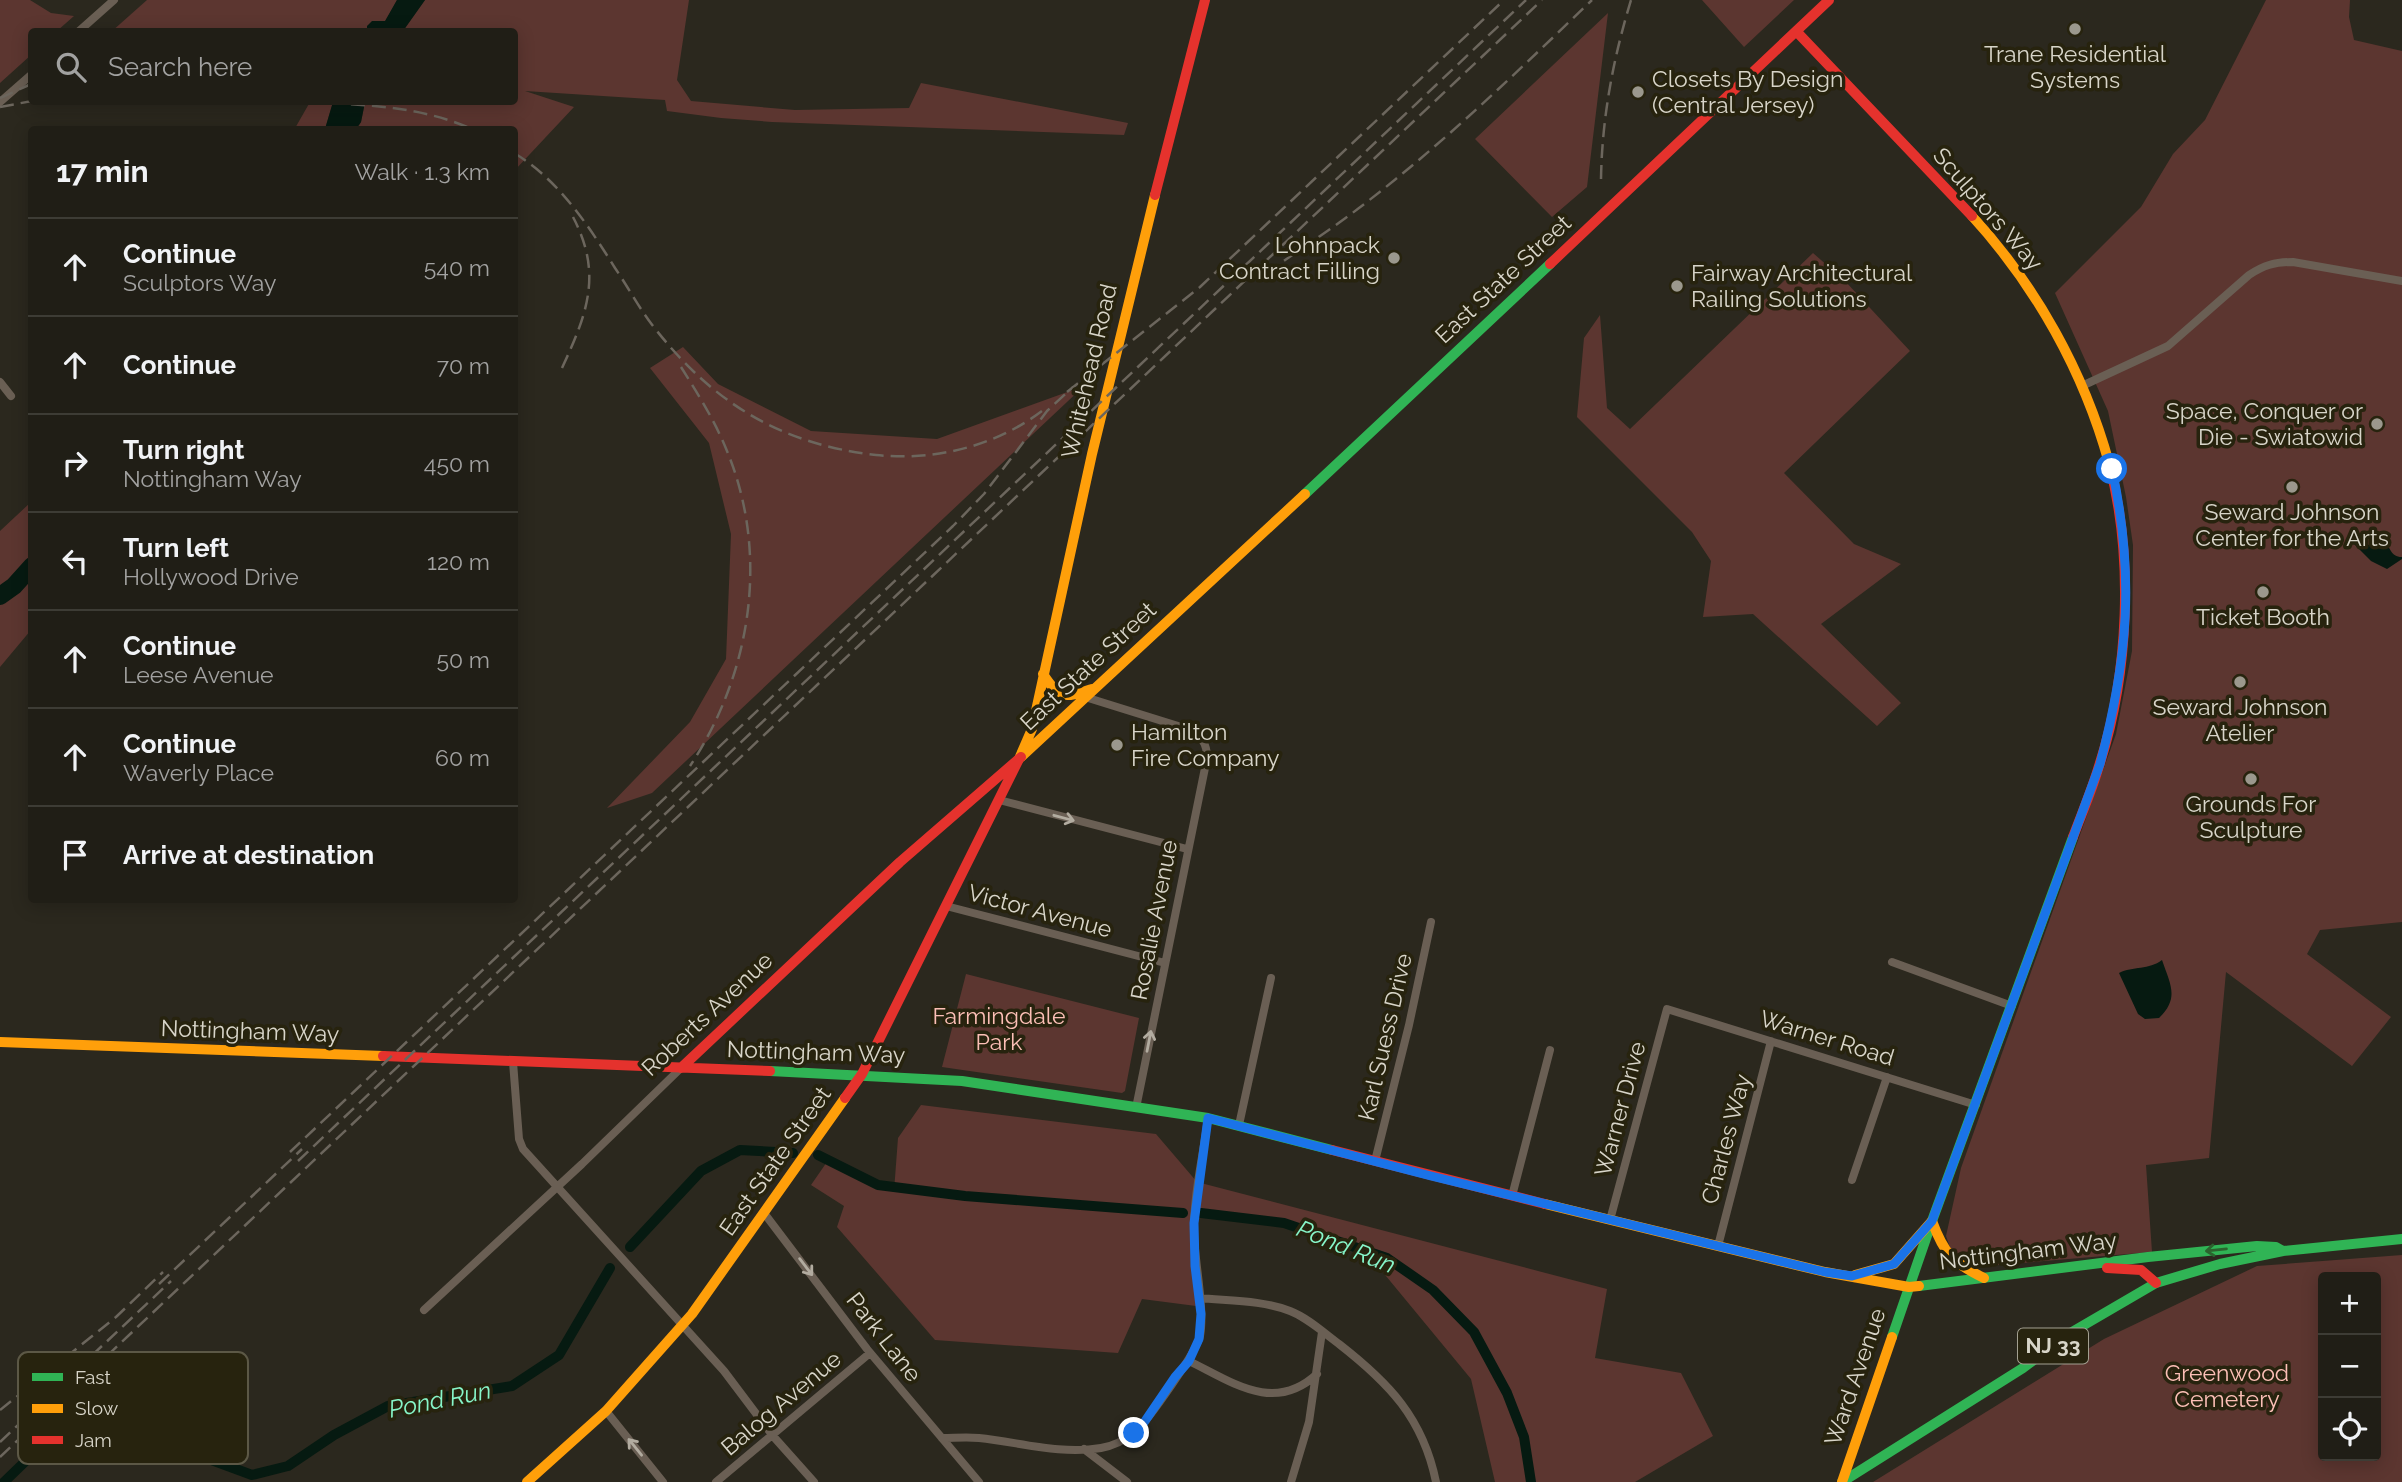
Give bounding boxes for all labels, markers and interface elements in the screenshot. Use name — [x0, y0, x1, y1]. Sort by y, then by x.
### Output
marker: Trane Residential Systems — [2067, 21, 2083, 37]
search box — [28, 28, 518, 105]
place label: Trane Residential Systems — [1984, 40, 2167, 93]
icon: search — [52, 48, 90, 86]
text: Search here — [108, 52, 252, 82]
place label: Closets By Design (Central Jersey) — [1652, 65, 1843, 118]
marker: Closets By Design (Central Jersey) — [1630, 84, 1646, 100]
street label: Sculptors Way — [1928, 142, 2049, 275]
text: 17 min — [56, 154, 149, 189]
text: Walk · 1.3 km — [354, 158, 490, 185]
street label: East State Street — [1429, 209, 1576, 348]
place label: Lohnpack Contract Filling — [1219, 231, 1380, 284]
text: Continue — [123, 239, 236, 269]
icon: ahead — [56, 248, 94, 286]
marker: Lohnpack Contract Filling — [1386, 250, 1402, 266]
text: 540 m — [424, 254, 490, 281]
place label: Fairway Architectural Railing Solutions — [1691, 259, 1913, 312]
text: Sculptors Way — [123, 269, 276, 296]
marker: Fairway Architectural Railing Solutions — [1669, 278, 1685, 294]
street label: Whitehead Road — [1055, 281, 1122, 461]
icon: ahead — [56, 346, 94, 384]
text: Continue — [123, 350, 236, 380]
text: 70 m — [437, 352, 490, 379]
place label: Space, Conquer or Die - Swiatowid — [2166, 397, 2363, 450]
marker: Space, Conquer or Die - Swiatowid — [2369, 416, 2385, 432]
text: Turn right — [123, 435, 244, 465]
icon: right — [56, 444, 94, 482]
text: 450 m — [424, 450, 490, 477]
route start — [2096, 453, 2127, 484]
text: Nottingham Way — [123, 465, 302, 492]
marker: Seward Johnson Center for the Arts — [2284, 479, 2300, 495]
place label: Seward Johnson Center for the Arts — [2195, 498, 2389, 551]
text: Turn left — [123, 533, 229, 563]
icon: left — [56, 542, 94, 580]
text: 120 m — [427, 548, 490, 575]
text: Hollywood Drive — [123, 563, 299, 590]
marker: Ticket Booth — [2255, 584, 2271, 600]
street label: East State Street — [1014, 596, 1161, 735]
place label: Ticket Booth — [2196, 603, 2330, 630]
text: Continue — [123, 631, 236, 661]
icon: ahead — [56, 640, 94, 678]
text: 50 m — [436, 646, 490, 673]
text: Leese Avenue — [123, 661, 274, 688]
marker: Seward Johnson Atelier — [2232, 674, 2248, 690]
place label: Seward Johnson Atelier — [2153, 693, 2327, 746]
place label: Hamilton Fire Company — [1131, 718, 1280, 771]
text: Continue — [123, 729, 236, 759]
marker: Hamilton Fire Company — [1109, 737, 1125, 753]
icon: ahead — [56, 738, 94, 776]
text: 60 m — [435, 744, 490, 771]
text: Waverly Place — [123, 759, 274, 786]
marker: Grounds For Sculpture — [2243, 771, 2259, 787]
place label: Grounds For Sculpture — [2186, 790, 2316, 843]
one-way arrow — [1053, 812, 1075, 825]
icon: arrive — [56, 836, 94, 874]
street label: Rosalie Avenue — [1125, 838, 1182, 1002]
text: Arrive at destination — [123, 840, 374, 870]
street label: Victor Avenue — [965, 878, 1115, 943]
street label: Roberts Avenue — [636, 946, 778, 1081]
street label: Karl Suess Drive — [1352, 951, 1417, 1123]
park label: Farmingdale Park — [932, 1002, 1066, 1055]
street label: Warner Road — [1757, 1004, 1898, 1071]
street label: Nottingham Way — [160, 1014, 340, 1047]
one-way arrow — [1143, 1030, 1157, 1053]
street label: Nottingham Way — [726, 1035, 906, 1068]
street label: Warner Drive — [1589, 1038, 1651, 1179]
street label: Charles Way — [1695, 1071, 1756, 1207]
street label: East State Street — [713, 1081, 836, 1240]
water label: Pond Run — [1293, 1214, 1400, 1279]
street label: Nottingham Way — [1938, 1226, 2118, 1275]
one-way arrow — [2205, 1244, 2228, 1257]
one-way arrow — [798, 1257, 813, 1276]
map controls — [2318, 1272, 2381, 1461]
button: + — [2318, 1272, 2381, 1335]
street label: Park Lane — [841, 1287, 928, 1387]
street label: Ward Avenue — [1818, 1305, 1891, 1449]
road number: NJ 33 — [2018, 1328, 2088, 1364]
button: − — [2318, 1335, 2381, 1398]
street label: Balog Avenue — [715, 1345, 846, 1460]
legend — [18, 1352, 248, 1464]
park label: Greenwood Cemetery — [2165, 1359, 2289, 1412]
text: Fast — [75, 1366, 111, 1388]
water label: Pond Run — [386, 1375, 494, 1424]
text: Slow — [75, 1397, 119, 1419]
button: locate — [2318, 1398, 2381, 1461]
route end — [1118, 1417, 1149, 1448]
text: Jam — [75, 1429, 112, 1451]
one-way arrow — [627, 1438, 642, 1456]

